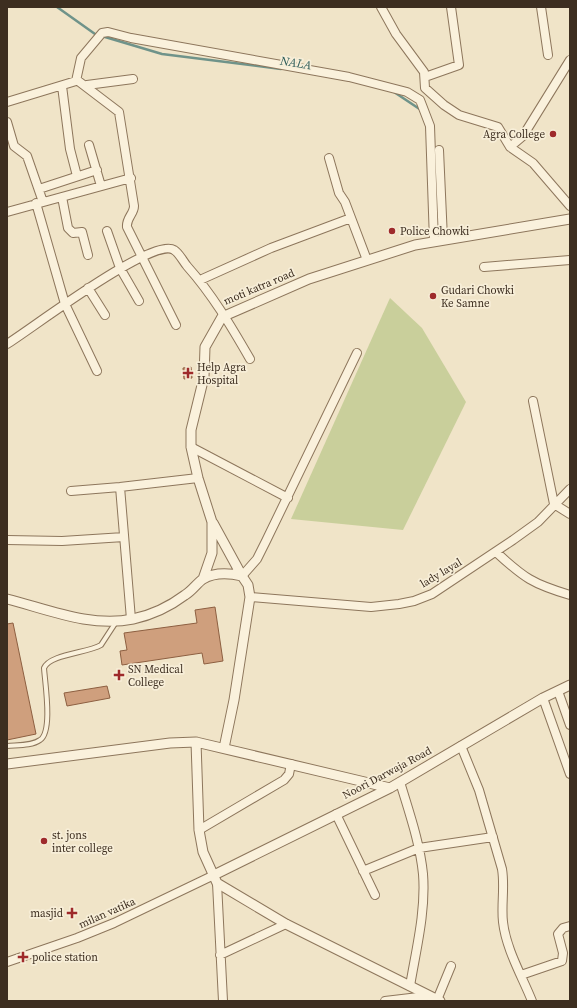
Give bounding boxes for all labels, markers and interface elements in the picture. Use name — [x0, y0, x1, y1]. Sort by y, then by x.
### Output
water label: NALA — [278, 52, 313, 73]
place label: Agra College — [483, 127, 545, 142]
marker: Agra College — [548, 129, 558, 139]
place label: Police Chowki — [400, 224, 469, 239]
marker: Police Chowki — [387, 226, 397, 236]
street label: moti katra road — [221, 265, 297, 309]
place label: Gudari Chowki Ke Samne — [441, 283, 514, 311]
marker: Gudari Chowki Ke Samne — [428, 291, 438, 301]
place label: Help Agra Hospital — [197, 360, 247, 388]
marker: Help Agra Hospital — [182, 367, 194, 379]
street label: lady layal — [417, 555, 465, 591]
place label: SN Medical College — [128, 662, 183, 690]
marker: SN Medical College — [113, 669, 125, 681]
street label: Noori Darwaja Road — [340, 743, 435, 803]
place label: st. jons inter college — [52, 828, 113, 856]
marker: st. jons inter college — [39, 836, 49, 846]
street label: milan vatika — [76, 894, 138, 932]
place label: masjid — [30, 906, 64, 921]
marker: masjid — [66, 907, 78, 919]
place label: police station — [32, 950, 98, 965]
marker: police station — [17, 951, 29, 963]

